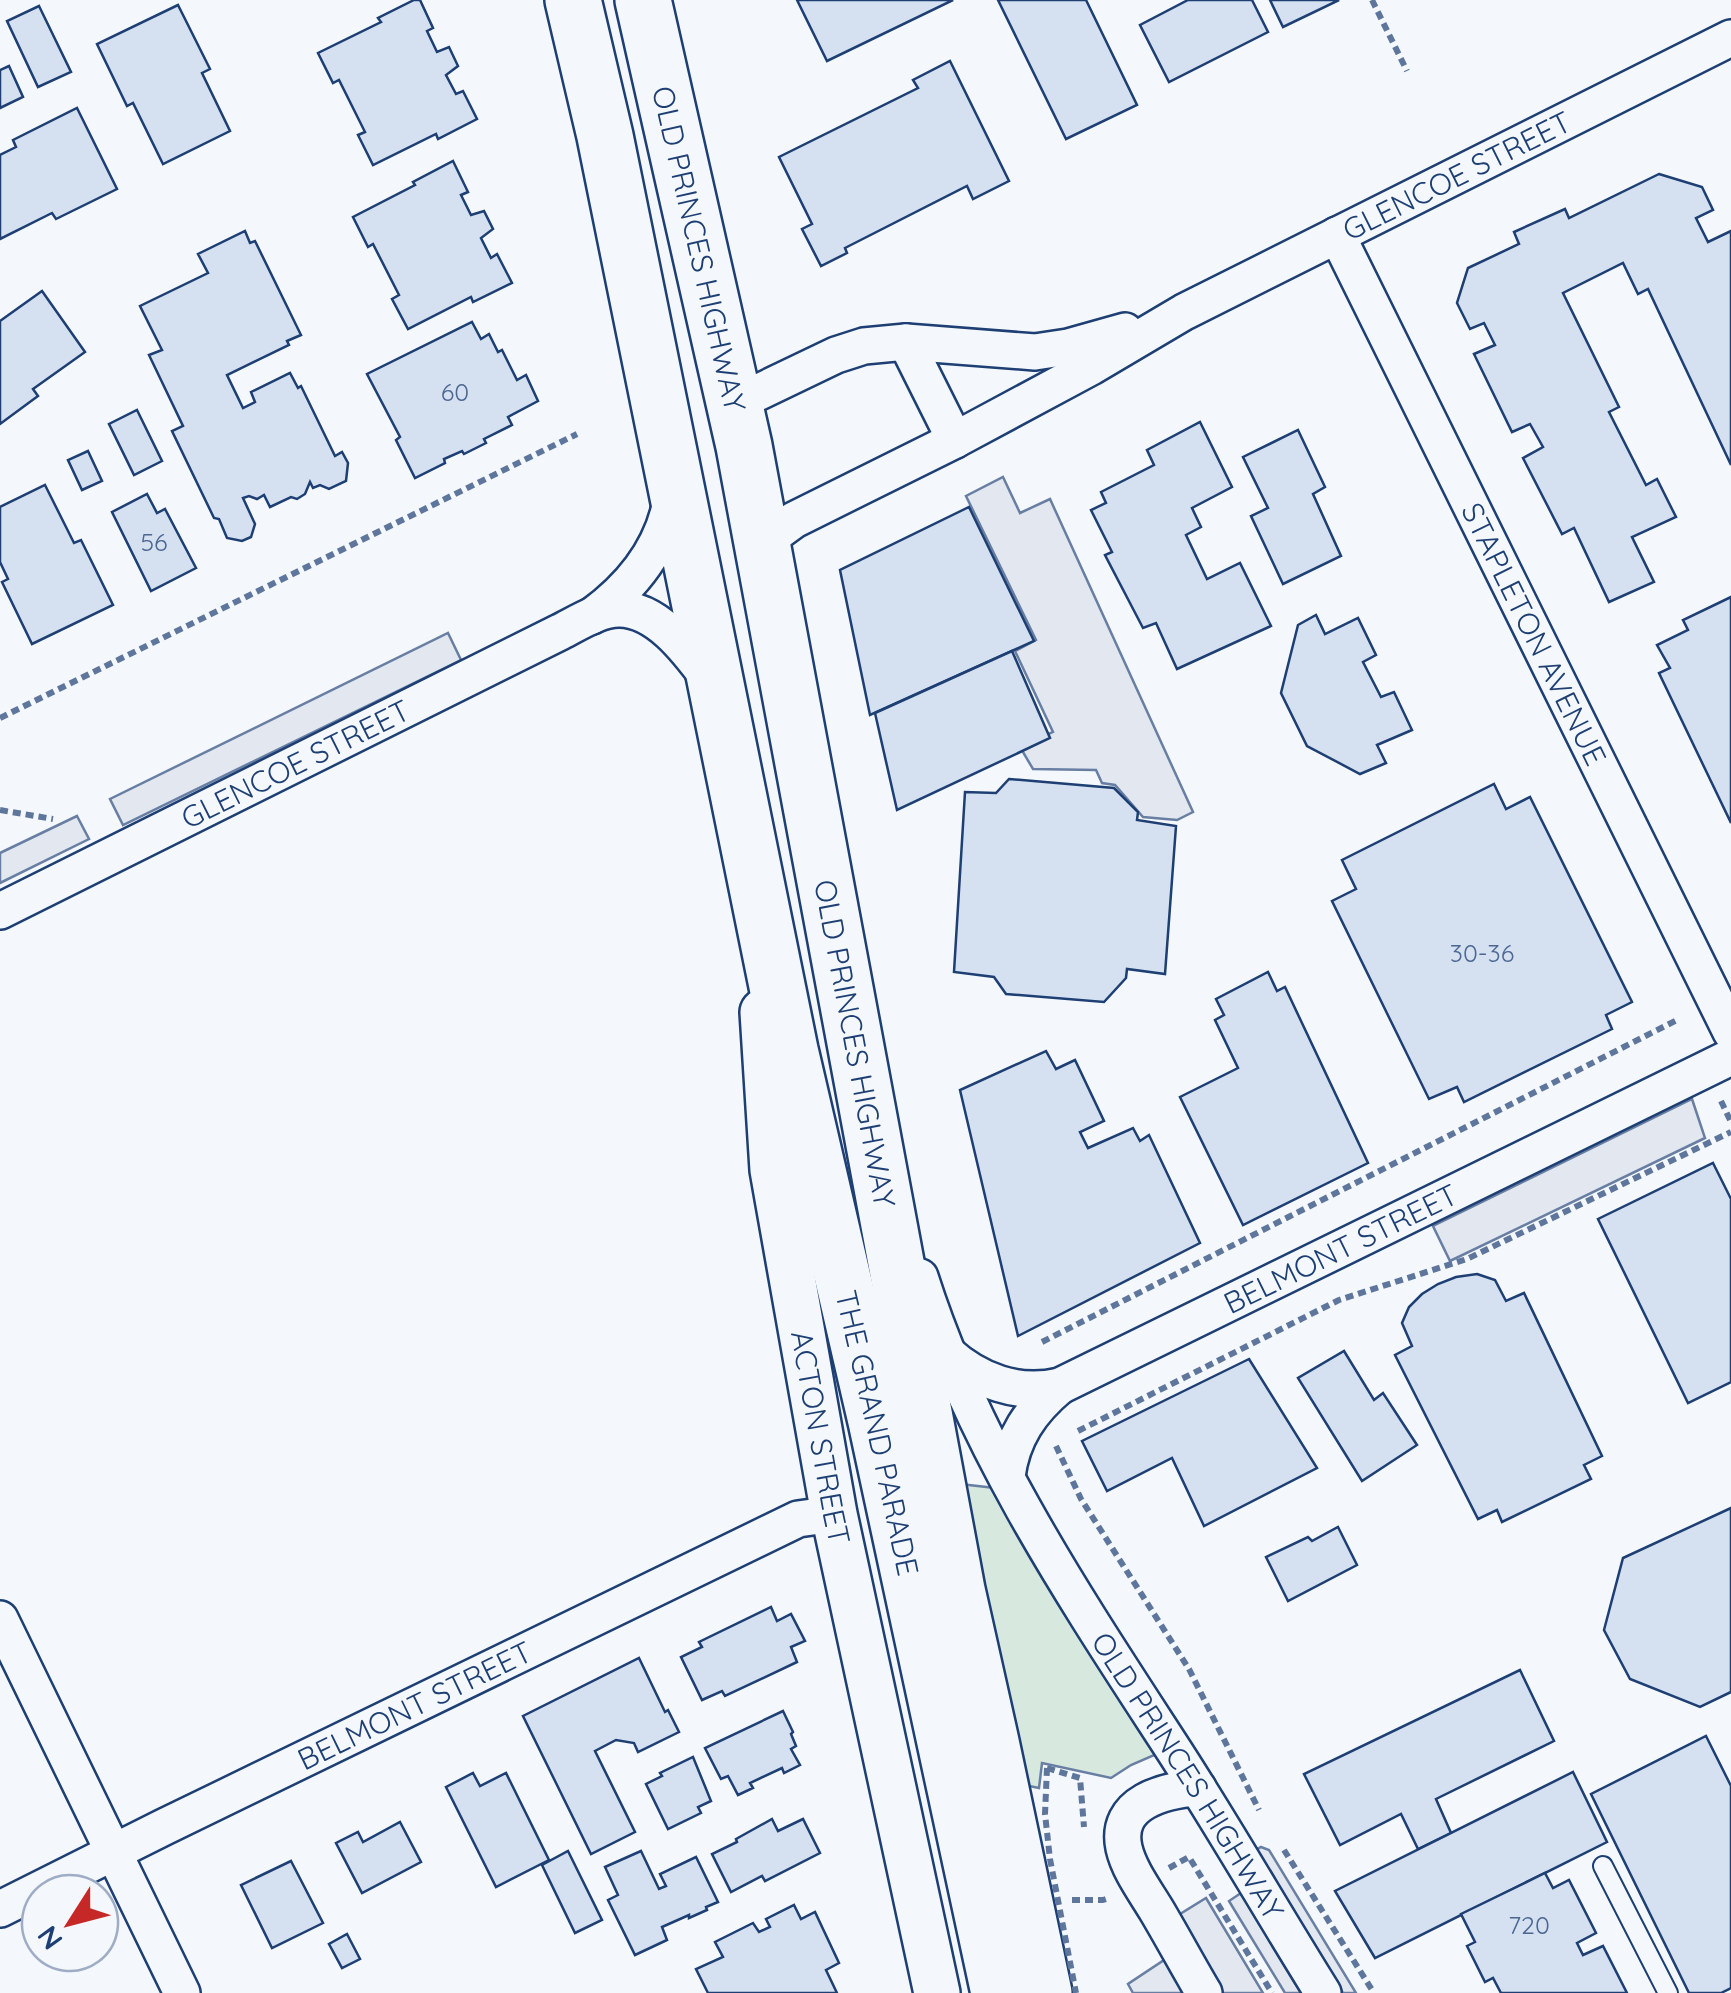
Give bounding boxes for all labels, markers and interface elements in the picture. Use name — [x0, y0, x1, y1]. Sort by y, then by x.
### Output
street label: OLD PRINCES HIGHWAY — [644, 82, 755, 415]
street label: GLENCOE STREET — [1336, 102, 1577, 249]
house number: 60 — [441, 376, 469, 407]
street label: STAPLETON AVENUE — [1453, 496, 1615, 772]
house number: 56 — [140, 526, 168, 557]
street label: GLENCOE STREET — [175, 691, 416, 837]
street label: OLD PRINCES HIGHWAY — [806, 876, 904, 1211]
house number: 30-36 — [1450, 937, 1514, 968]
street label: BELMONT STREET — [1217, 1175, 1464, 1322]
street label: THE GRAND PARADE — [827, 1286, 928, 1579]
street label: ACTON STREET — [783, 1327, 859, 1548]
street label: OLD PRINCES HIGHWAY — [1083, 1625, 1293, 1927]
street label: BELMONT STREET — [291, 1632, 538, 1778]
north arrow — [20, 1873, 120, 1973]
house number: 720 — [1508, 1909, 1550, 1940]
text: N — [29, 1919, 70, 1957]

